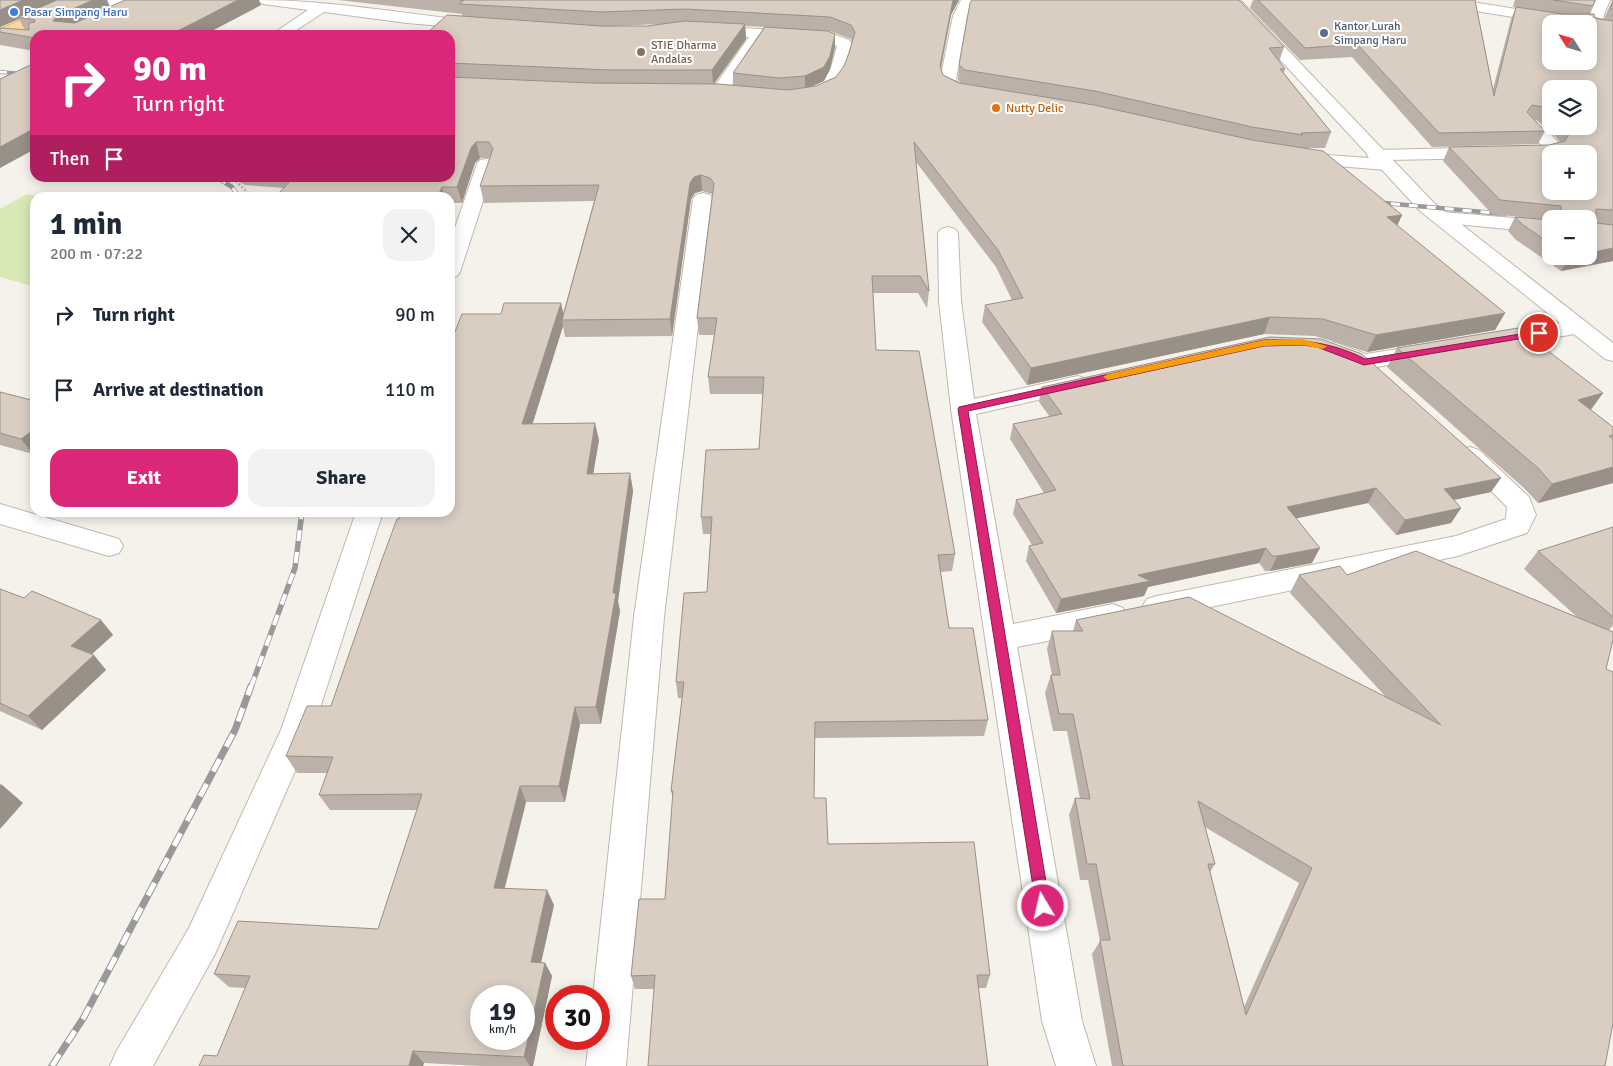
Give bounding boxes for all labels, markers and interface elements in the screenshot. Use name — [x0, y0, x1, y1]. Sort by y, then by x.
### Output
place label: Pasar Simpang Haru — [24, 5, 128, 20]
marker: Pasar Simpang Haru — [8, 6, 20, 18]
north arrow — [1542, 15, 1598, 70]
map controls — [1542, 15, 1597, 265]
place label: Kantor Lurah Simpang Haru — [1334, 19, 1407, 48]
marker: Kantor Lurah Simpang Haru — [1318, 27, 1330, 39]
place label: STIE Dharma Andalas — [651, 38, 717, 67]
marker: STIE Dharma Andalas — [635, 46, 647, 58]
text: 90 m — [133, 47, 207, 90]
icon: right — [50, 50, 115, 115]
button: layers — [1542, 80, 1597, 135]
text: Turn right — [133, 90, 225, 117]
place label: Nutty Delic — [1006, 101, 1064, 116]
marker: Nutty Delic — [990, 102, 1002, 114]
icon: arrive — [100, 145, 128, 173]
button: + — [1542, 145, 1597, 200]
text: Then — [50, 147, 90, 171]
text: 1 min — [50, 206, 122, 243]
button: close — [383, 209, 435, 261]
button: − — [1542, 210, 1597, 265]
text: 200 m · 07:22 — [50, 244, 143, 264]
icon: right — [50, 301, 78, 329]
text: Turn right — [93, 303, 175, 327]
text: 90 m — [395, 303, 435, 327]
pin — [1518, 312, 1560, 354]
icon: arrive — [1525, 319, 1553, 347]
icon: arrive — [50, 376, 78, 404]
text: Arrive at destination — [93, 378, 264, 402]
text: 110 m — [385, 378, 435, 402]
button: Exit — [50, 449, 238, 507]
button: Share — [248, 449, 435, 507]
position arrow — [1016, 879, 1068, 931]
speed limit sign: 30 — [545, 985, 610, 1050]
text: 19 — [489, 996, 516, 1027]
text: km/h — [489, 1022, 516, 1037]

